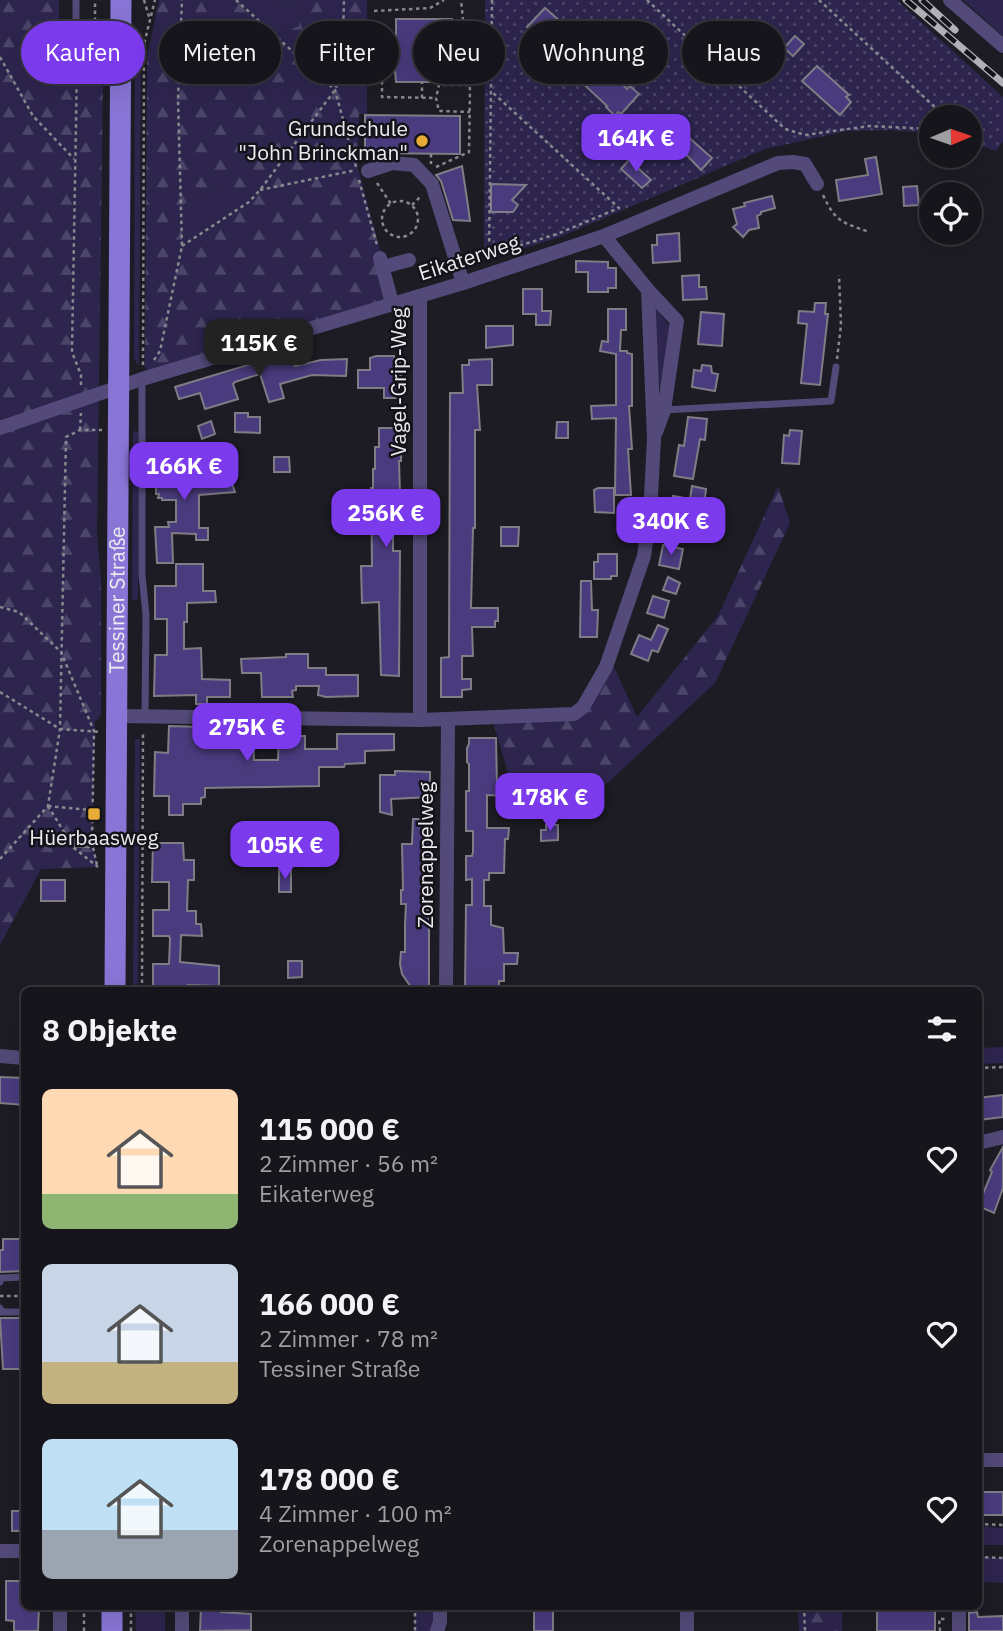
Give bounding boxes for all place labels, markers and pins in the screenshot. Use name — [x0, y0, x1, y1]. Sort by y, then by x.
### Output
place label: Grundschule "John Brinckman" — [238, 114, 408, 166]
pin: 164K € — [579, 114, 693, 174]
marker: Grundschule "John Brinckman" — [414, 133, 430, 149]
pin: 115K € — [202, 320, 316, 379]
pin: 166K € — [127, 442, 241, 502]
pin: 256K € — [329, 490, 443, 549]
pin: 340K € — [614, 498, 728, 557]
pin: 275K € — [190, 704, 304, 763]
pin: 178K € — [493, 774, 607, 833]
marker: Hüerbaasweg — [86, 806, 102, 822]
pin: 105K € — [228, 822, 342, 881]
place label: Hüerbaasweg — [29, 823, 159, 851]

